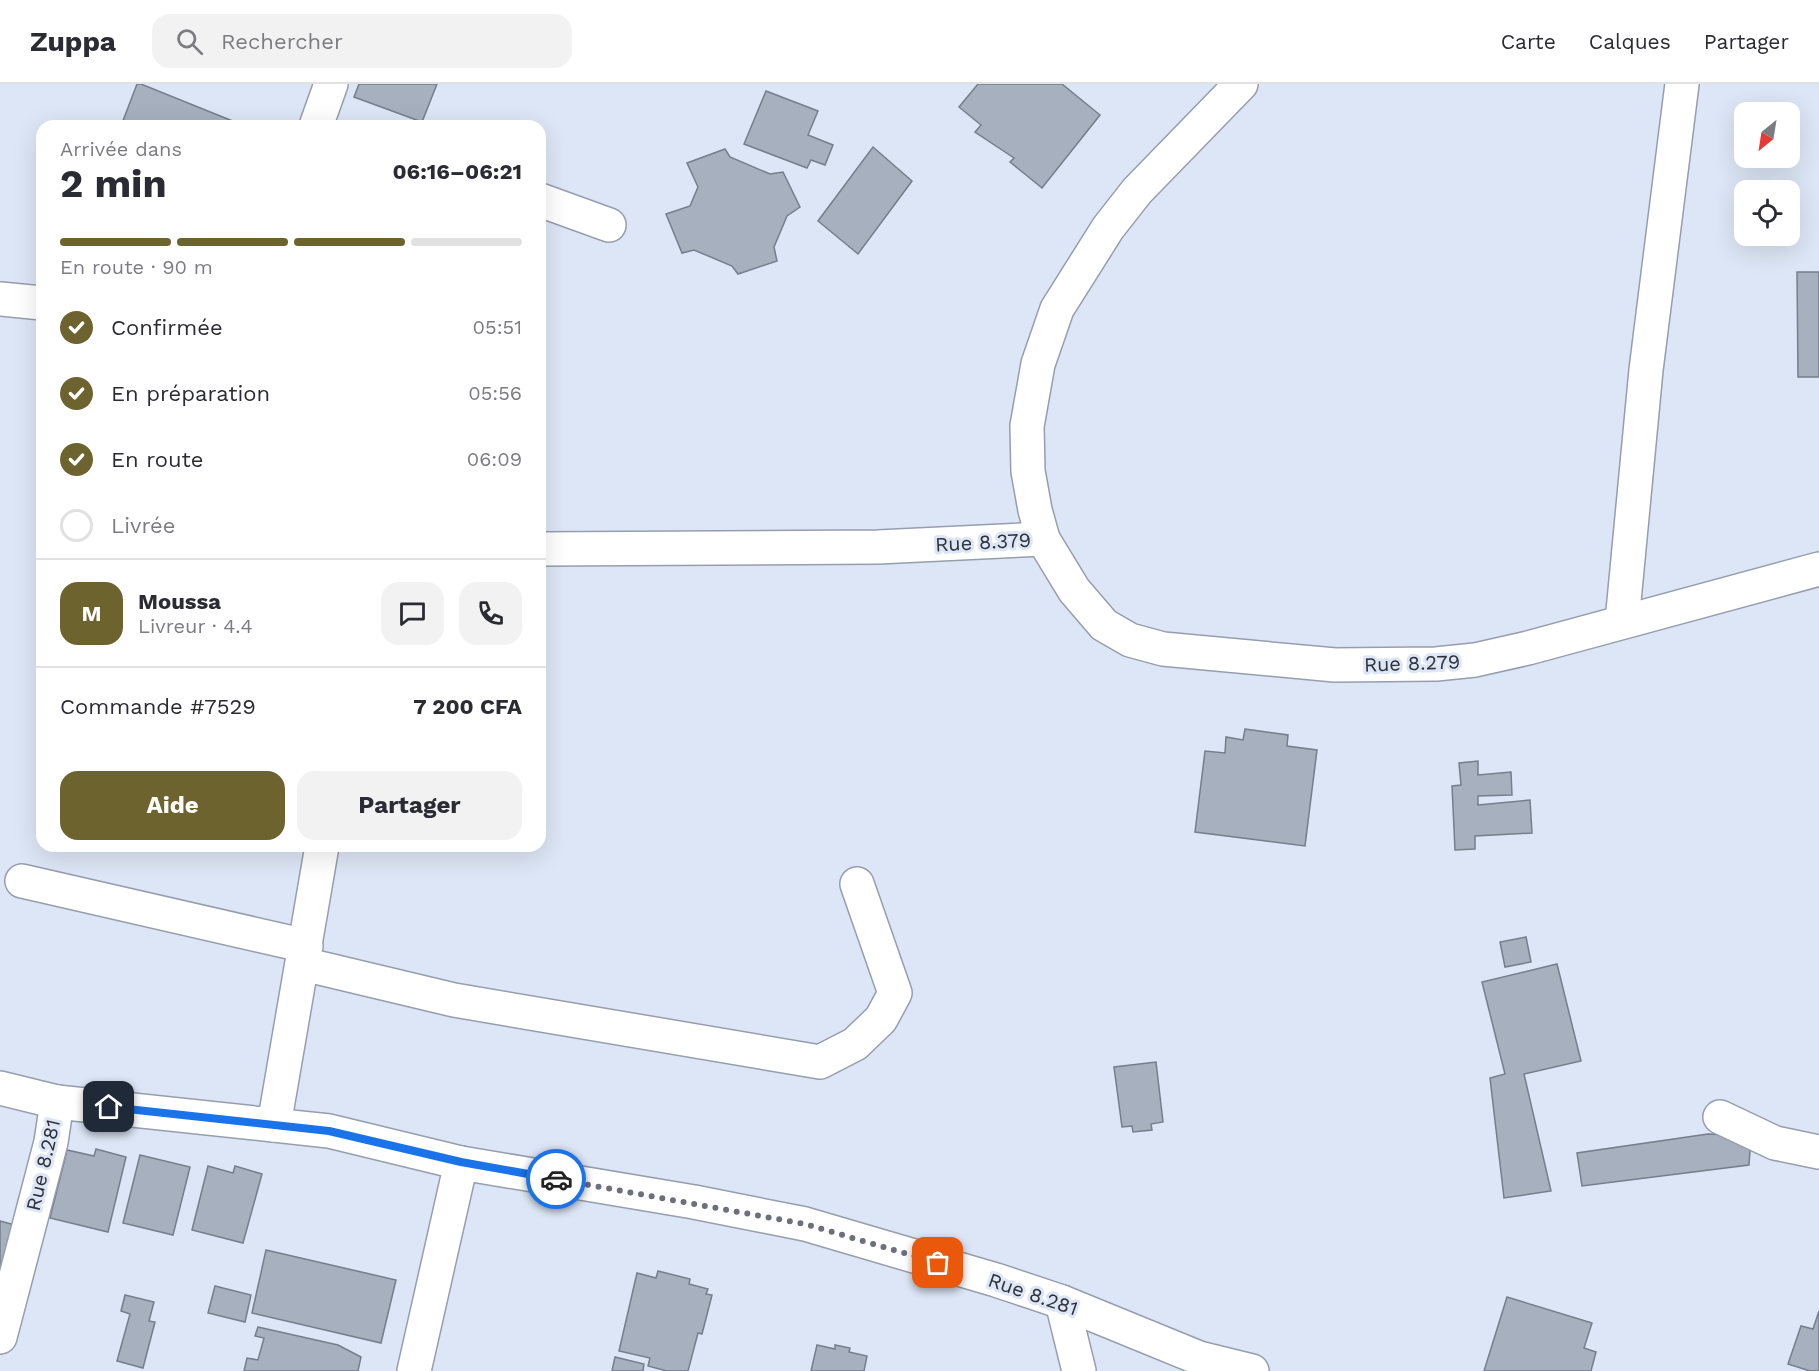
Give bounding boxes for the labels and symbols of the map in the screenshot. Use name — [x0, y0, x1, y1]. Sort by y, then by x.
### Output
north arrow — [1734, 102, 1800, 168]
street label: Rue 8.379 — [935, 528, 1031, 556]
street label: Rue 8.279 — [1363, 649, 1461, 677]
pin — [83, 1081, 134, 1132]
street label: Rue 8.281 — [21, 1117, 65, 1213]
courier — [526, 1149, 586, 1209]
pin — [912, 1237, 963, 1288]
street label: Rue 8.281 — [985, 1267, 1081, 1321]

